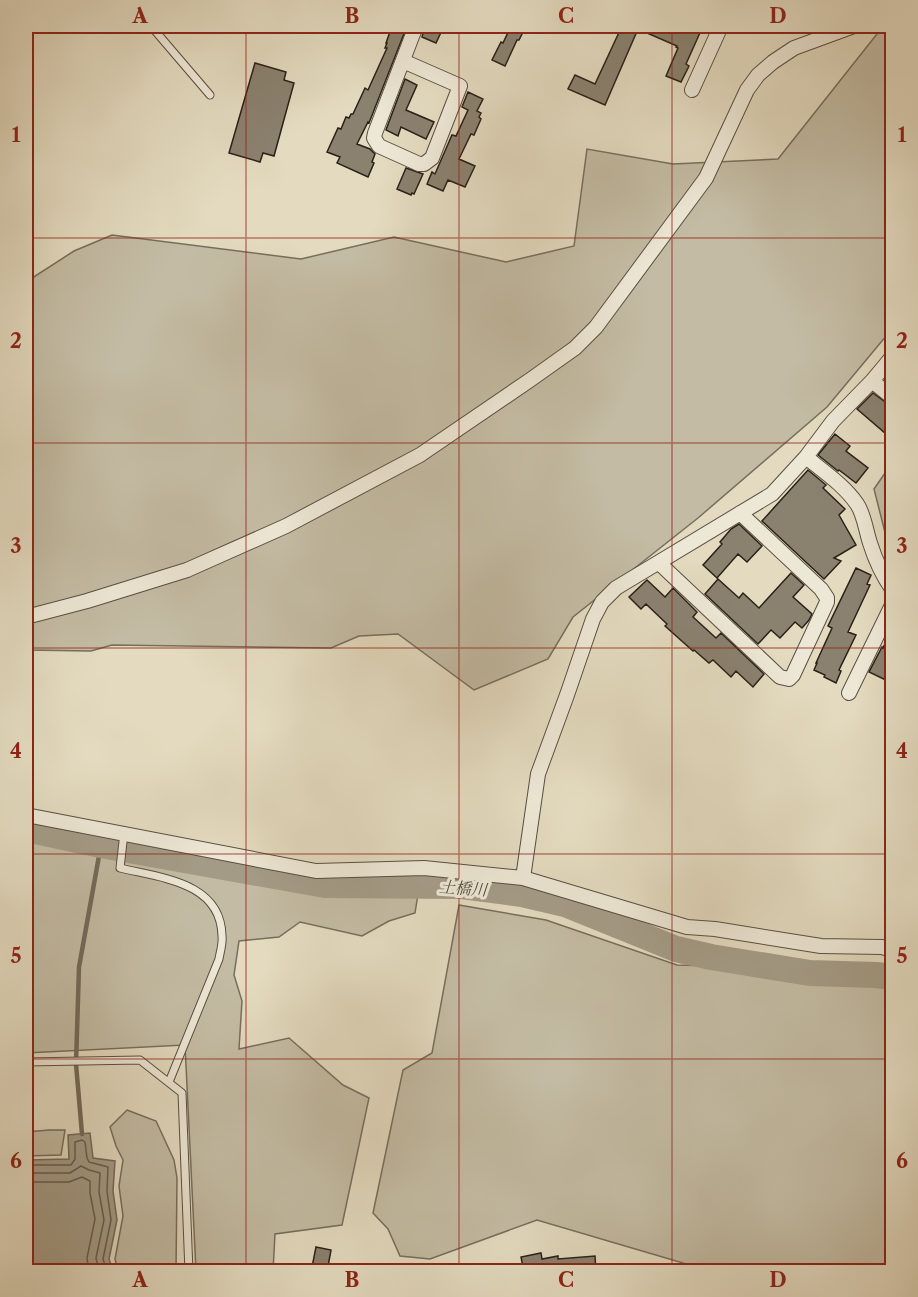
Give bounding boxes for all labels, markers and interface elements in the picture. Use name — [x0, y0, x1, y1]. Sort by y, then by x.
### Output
text: A — [131, 4, 148, 28]
text: B — [345, 4, 360, 28]
text: C — [558, 4, 574, 28]
text: D — [769, 4, 787, 28]
text: 1 — [12, 123, 21, 147]
text: 1 — [898, 123, 907, 147]
text: 2 — [10, 329, 22, 353]
text: 2 — [896, 329, 908, 353]
text: 3 — [10, 534, 22, 558]
text: 3 — [896, 534, 908, 558]
text: 4 — [10, 739, 22, 763]
text: 4 — [896, 739, 908, 763]
water label: 土橋川 — [438, 876, 490, 900]
text: 5 — [10, 944, 22, 968]
text: 5 — [896, 944, 908, 968]
text: 6 — [10, 1149, 22, 1173]
text: 6 — [896, 1149, 908, 1173]
text: A — [131, 1268, 148, 1292]
text: B — [345, 1268, 360, 1292]
text: C — [558, 1268, 574, 1292]
text: D — [769, 1268, 787, 1292]

